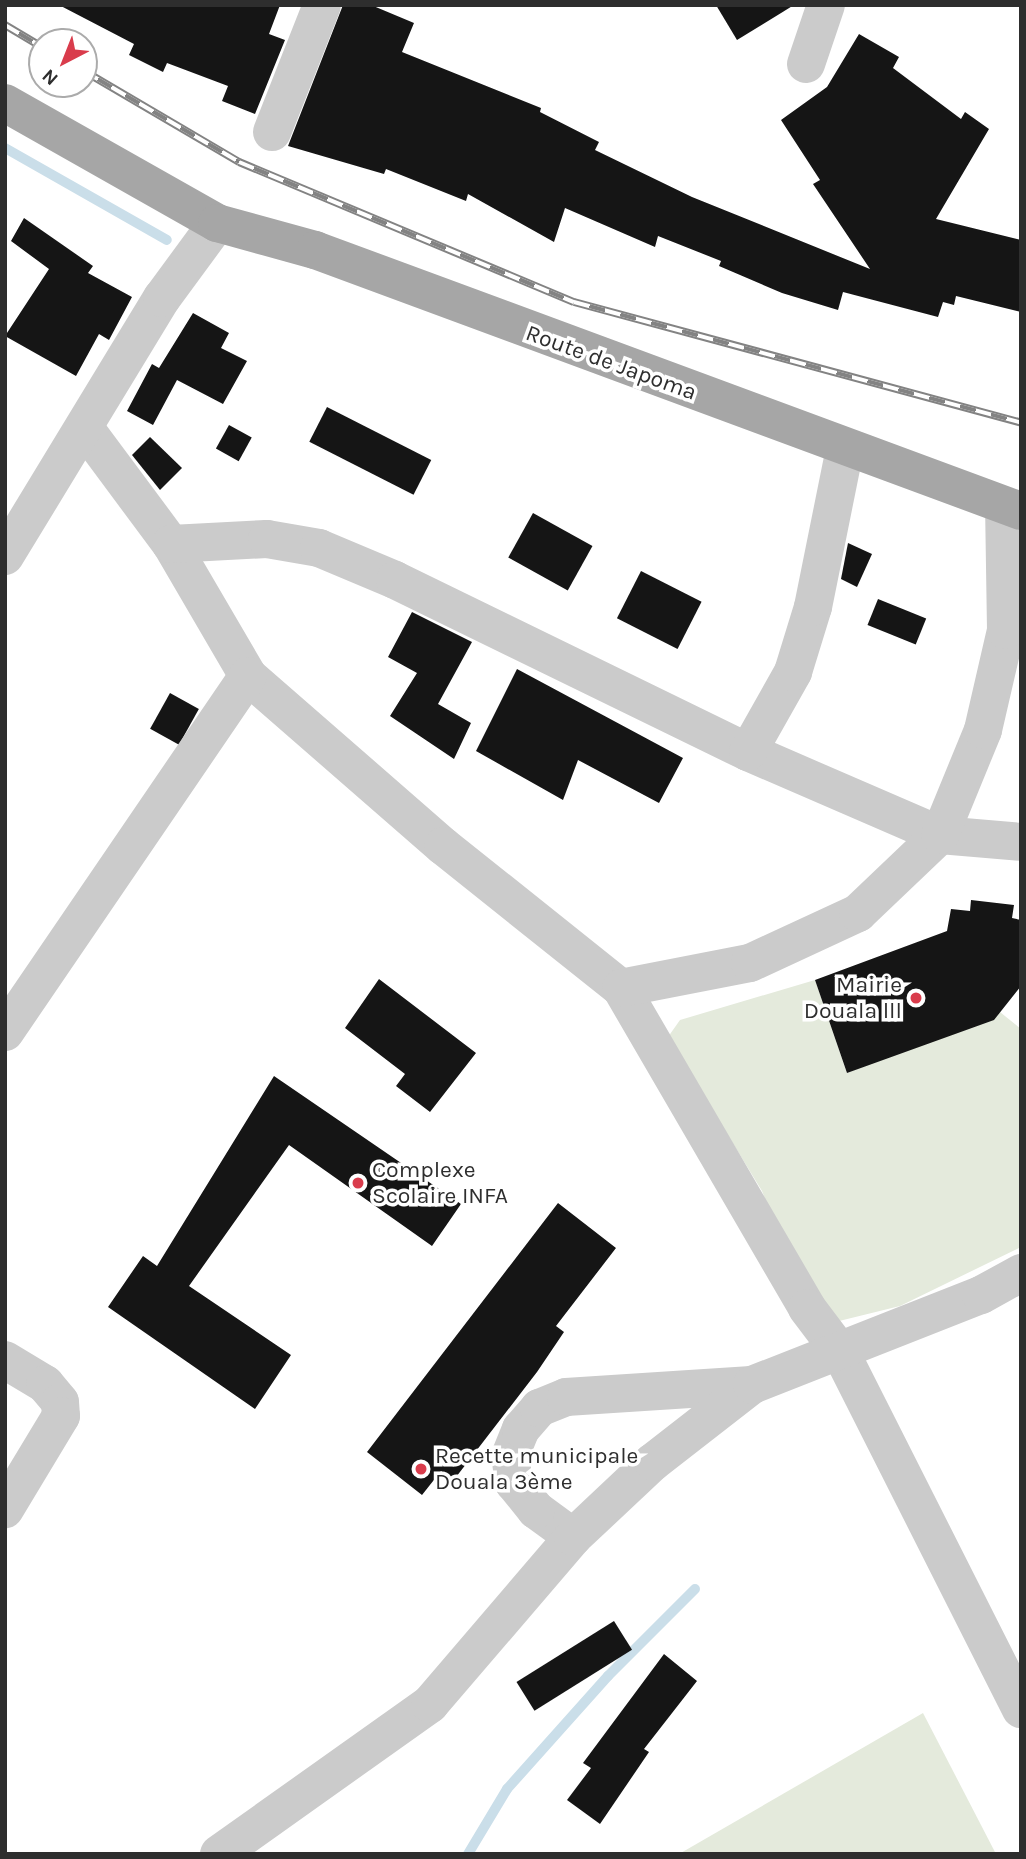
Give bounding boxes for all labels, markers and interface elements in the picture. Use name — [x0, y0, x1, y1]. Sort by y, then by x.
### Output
north arrow — [28, 28, 98, 98]
text: N — [38, 64, 63, 90]
street label: Route de Japoma — [522, 319, 700, 407]
place label: Mairie Douala lll — [804, 971, 902, 1025]
marker: Mairie Douala lll — [908, 990, 924, 1006]
place label: Complexe Scolaire INFA — [372, 1156, 508, 1210]
marker: Complexe Scolaire INFA — [350, 1175, 366, 1191]
place label: Recette municipale Douala 3ème — [435, 1442, 638, 1496]
marker: Recette municipale Douala 3ème — [413, 1461, 429, 1477]

